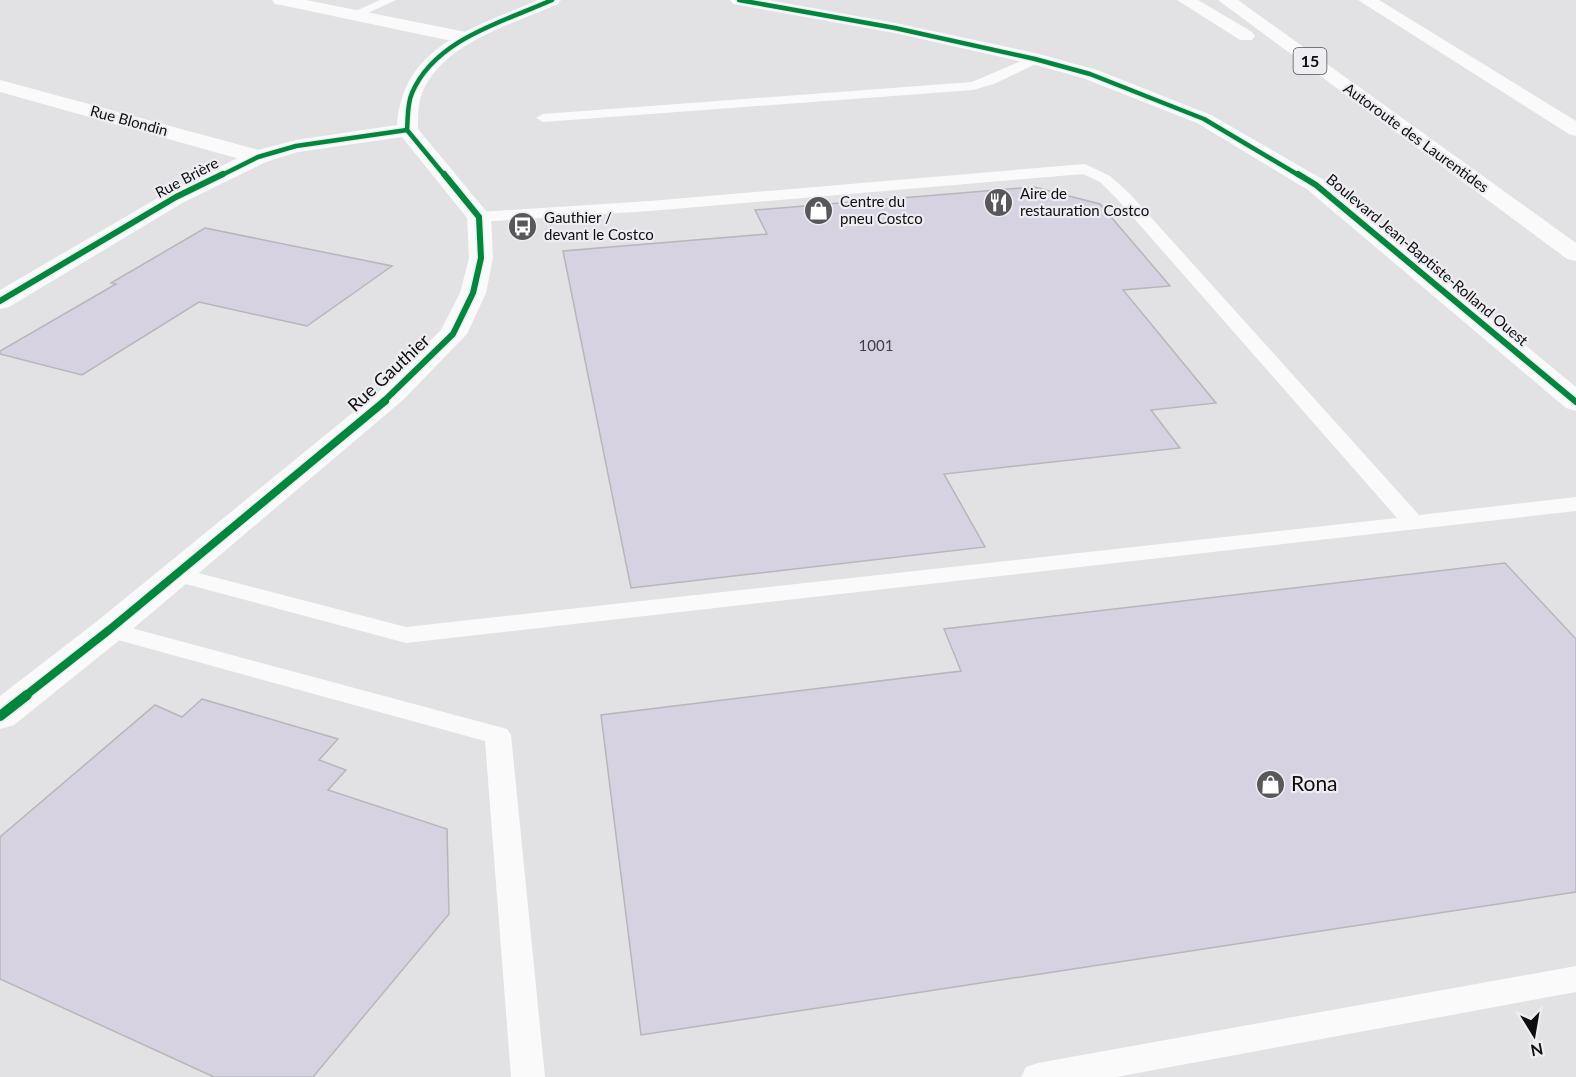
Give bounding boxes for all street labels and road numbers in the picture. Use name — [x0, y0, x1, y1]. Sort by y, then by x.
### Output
road number: 15 — [1294, 48, 1326, 74]
street label: Autoroute des Laurentides — [1341, 79, 1493, 196]
street label: Rue Blondin — [89, 101, 170, 139]
street label: Rue Brière — [152, 153, 221, 201]
street label: Boulevard Jean-Baptiste-Rolland Ouest — [1323, 170, 1533, 349]
street label: Rue Gauthier — [343, 328, 434, 416]

